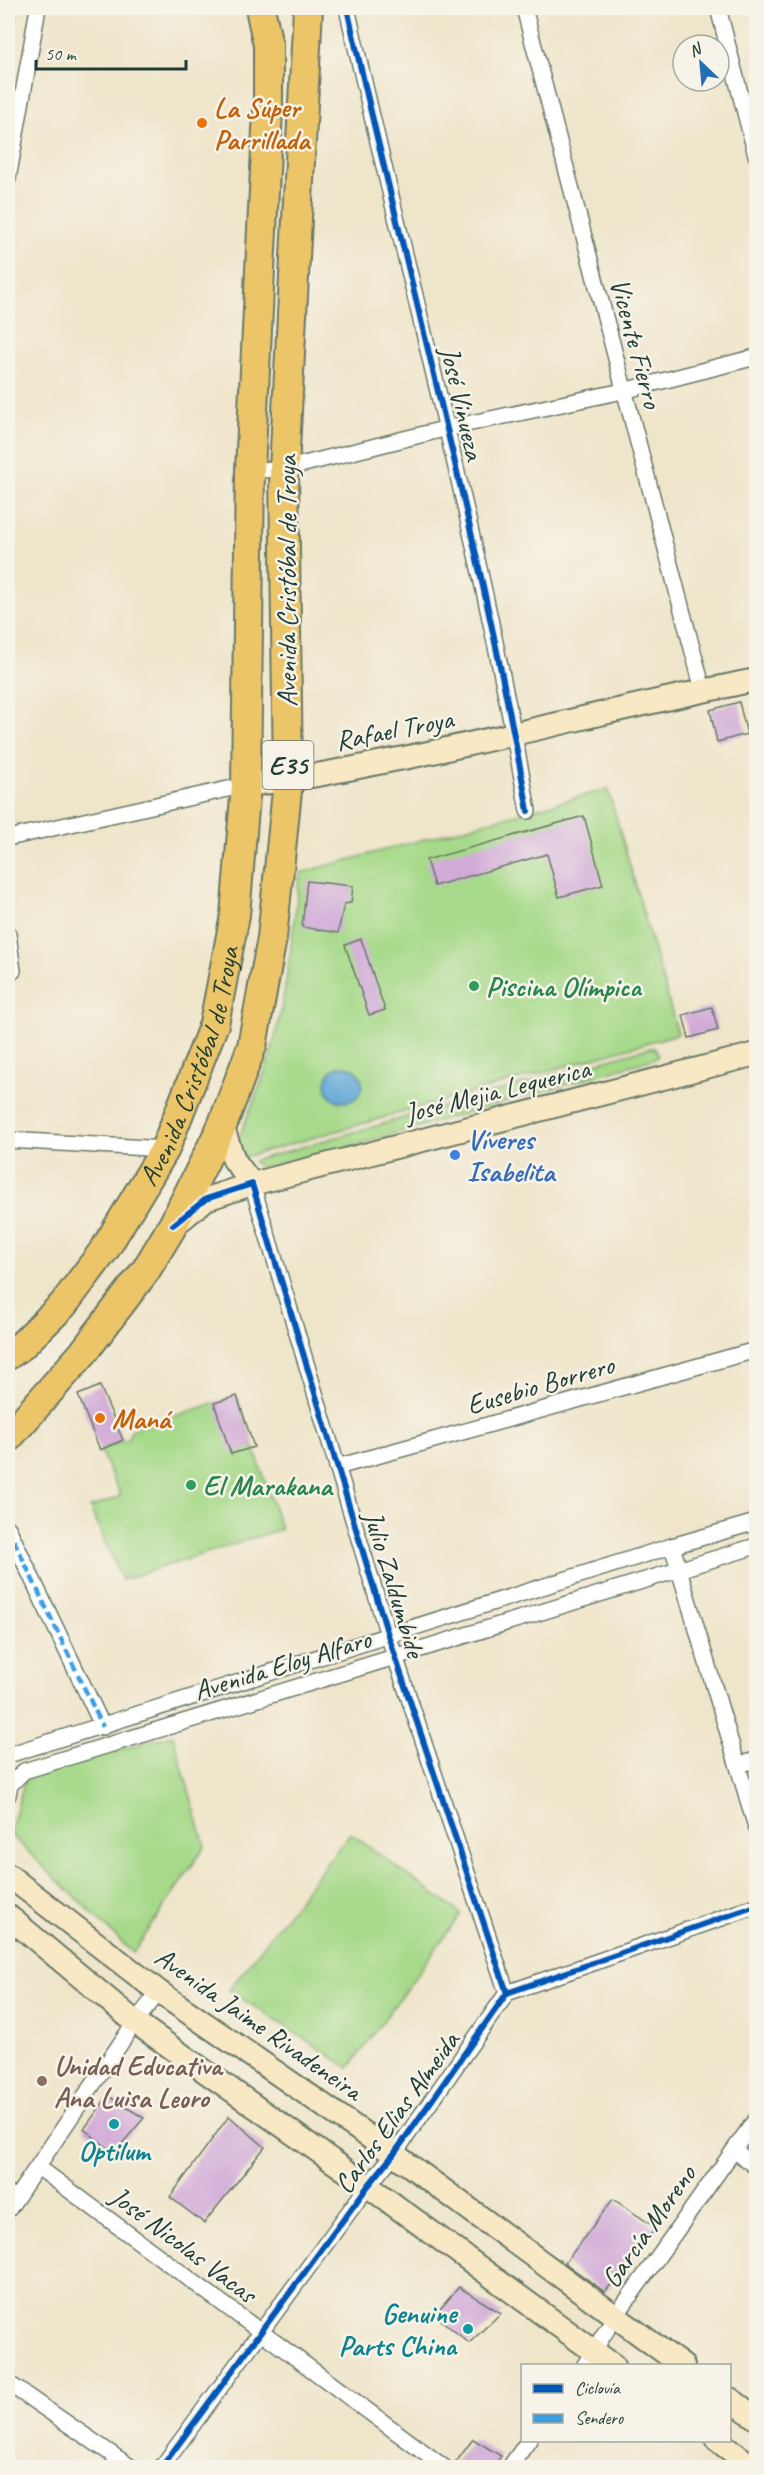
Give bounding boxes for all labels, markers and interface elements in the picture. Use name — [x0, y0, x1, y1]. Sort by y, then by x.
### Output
scale bar — [36, 33, 186, 71]
north arrow — [671, 33, 731, 93]
text: N — [686, 38, 706, 62]
text: 50 m — [45, 43, 78, 65]
place label: La Súper Parrillada — [214, 90, 312, 157]
marker: La Súper Parrillada — [195, 116, 209, 130]
street label: Vicente Fierro — [602, 274, 671, 414]
street label: José Vinueza — [432, 341, 493, 465]
street label: Avenida Cristóbal de Troya — [269, 453, 304, 707]
street label: Rafael Troya — [332, 701, 458, 758]
road number: E35 — [262, 741, 314, 789]
street label: Avenida Cristóbal de Troya — [130, 942, 247, 1192]
place label: Piscina Olímpica — [486, 969, 643, 1004]
marker: Piscina Olímpica — [467, 979, 481, 993]
street label: José Mejia Lequerica — [399, 1050, 595, 1131]
place label: Víveres Isabelita — [467, 1122, 557, 1189]
marker: Víveres Isabelita — [448, 1148, 462, 1162]
street label: Eusebio Borrero — [462, 1346, 620, 1422]
place label: Maná — [112, 1401, 173, 1436]
marker: Maná — [93, 1411, 107, 1425]
place label: El Marakana — [203, 1468, 334, 1503]
marker: El Marakana — [184, 1478, 198, 1492]
street label: Julio Zaldumbide — [355, 1505, 434, 1663]
street label: Avenida Eloy Alfaro — [189, 1620, 377, 1708]
street label: Avenida Jaime Rivadeneira — [148, 1939, 371, 2109]
street label: Carlos Elias Almeida — [326, 2023, 468, 2200]
place label: Unidad Educativa Ana Luisa Leoro — [54, 2048, 224, 2115]
marker: Unidad Educativa Ana Luisa Leoro — [35, 2074, 49, 2088]
marker: Optilum — [107, 2117, 121, 2131]
place label: Optilum — [78, 2133, 153, 2168]
street label: García Moreno — [593, 2156, 705, 2294]
street label: José Nicolas Vacas — [102, 2177, 266, 2312]
place label: Genuine Parts China — [339, 2296, 459, 2363]
marker: Genuine Parts China — [461, 2322, 475, 2336]
legend — [521, 2364, 731, 2442]
text: Ciclovía — [575, 2377, 621, 2399]
text: Sendero — [575, 2407, 625, 2429]

